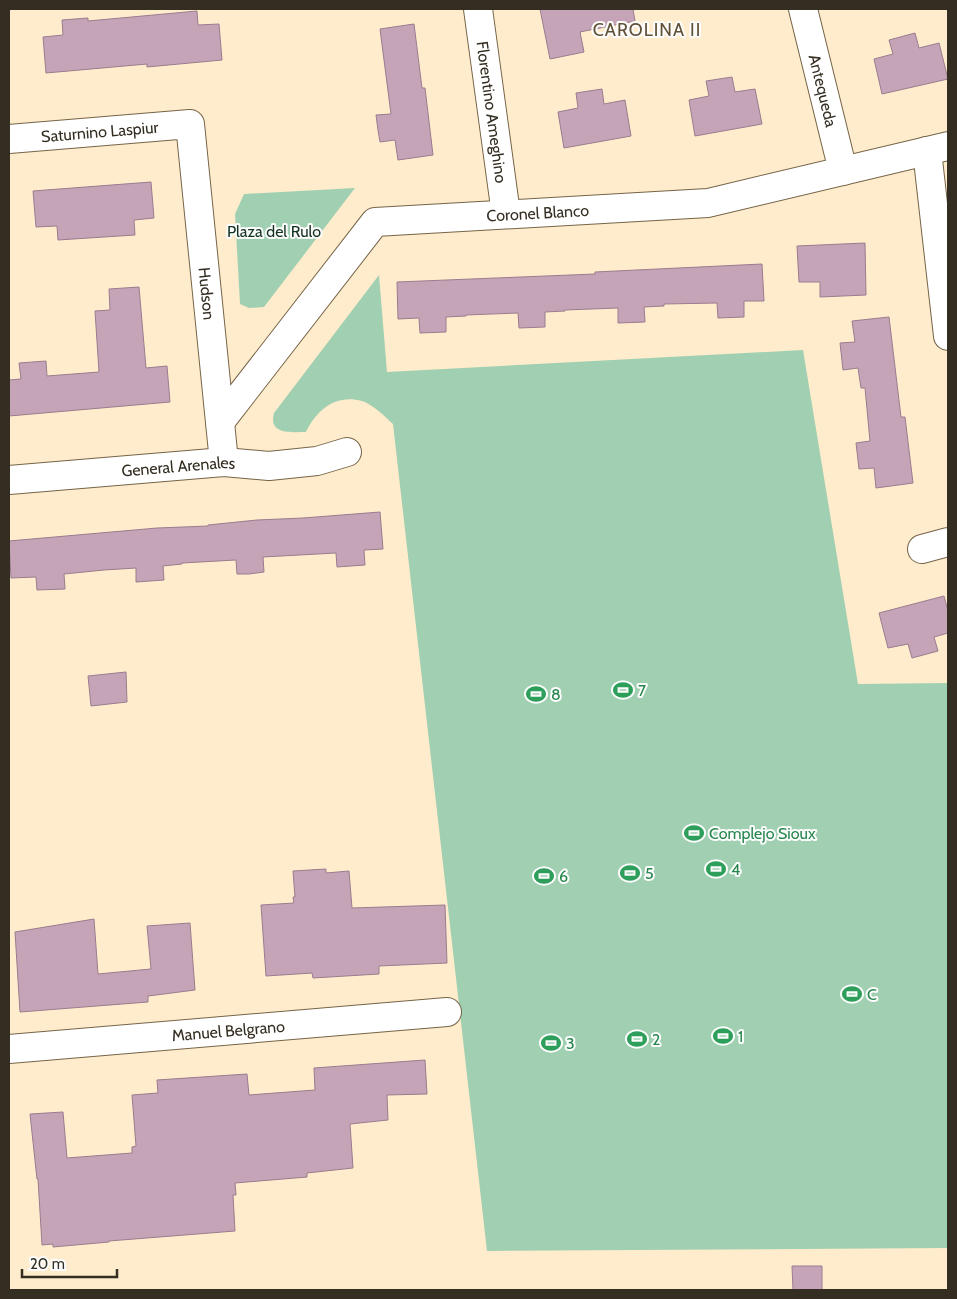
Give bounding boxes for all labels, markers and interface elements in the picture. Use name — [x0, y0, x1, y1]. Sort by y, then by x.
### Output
district label: CAROLINA II — [593, 19, 701, 41]
street label: Florentino Ameghino — [472, 40, 511, 184]
street label: Antequeda — [805, 52, 841, 129]
street label: Saturnino Laspiur — [40, 118, 160, 146]
street label: Coronel Blanco — [486, 201, 590, 226]
park label: Plaza del Rulo — [227, 222, 321, 241]
street label: Hudson — [194, 266, 219, 321]
street label: General Arenales — [121, 453, 236, 481]
sports icon: 7 — [612, 679, 634, 701]
place label: 7 — [638, 681, 646, 700]
sports icon: 8 — [525, 683, 547, 705]
place label: 8 — [551, 685, 561, 704]
sports icon: Complejo Sioux — [683, 822, 705, 844]
place label: Complejo Sioux — [709, 824, 816, 843]
sports icon: 4 — [705, 858, 727, 880]
place label: 4 — [731, 860, 740, 879]
sports icon: 5 — [619, 862, 641, 884]
place label: 5 — [645, 864, 654, 883]
sports icon: 6 — [533, 865, 555, 887]
place label: 6 — [559, 867, 568, 886]
sports icon: C — [841, 983, 863, 1005]
place label: C — [867, 985, 877, 1004]
street label: Manuel Belgrano — [171, 1017, 286, 1045]
sports icon: 1 — [712, 1025, 734, 1047]
place label: 1 — [738, 1027, 743, 1046]
sports icon: 2 — [626, 1028, 648, 1050]
place label: 2 — [652, 1030, 660, 1049]
sports icon: 3 — [540, 1032, 562, 1054]
place label: 3 — [566, 1034, 575, 1053]
scale bar — [22, 1246, 118, 1278]
text: 20 m — [30, 1255, 65, 1273]

